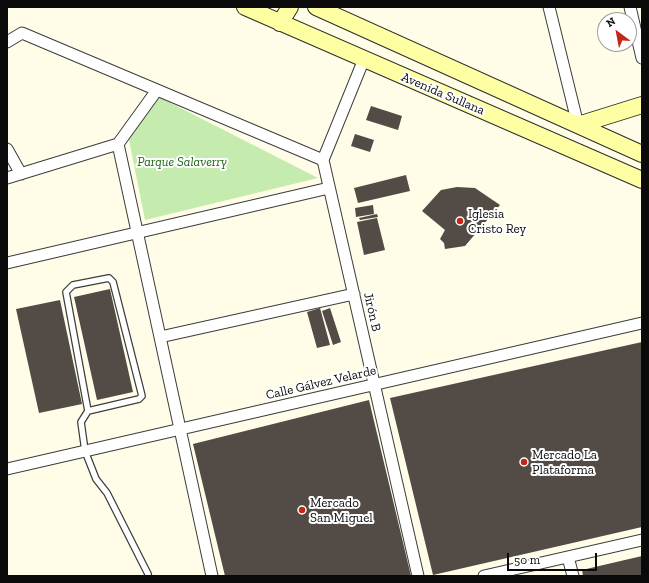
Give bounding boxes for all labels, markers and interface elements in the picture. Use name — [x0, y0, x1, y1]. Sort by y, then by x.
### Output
north arrow — [597, 12, 637, 52]
text: N — [604, 15, 618, 30]
street label: Avenida Sullana — [399, 69, 487, 119]
park label: Parque Salaverry — [137, 154, 227, 170]
place label: Iglesia Cristo Rey — [468, 206, 526, 237]
marker: Iglesia Cristo Rey — [455, 216, 465, 226]
street label: Jirón B — [360, 291, 384, 333]
street label: Calle Gálvez Velarde — [264, 363, 378, 403]
place label: Mercado La Plataforma — [532, 447, 597, 478]
marker: Mercado La Plataforma — [519, 457, 529, 467]
place label: Mercado San Miguel — [310, 495, 373, 526]
marker: Mercado San Miguel — [297, 505, 307, 515]
scale bar — [509, 545, 599, 571]
text: 50 m — [514, 553, 540, 567]

